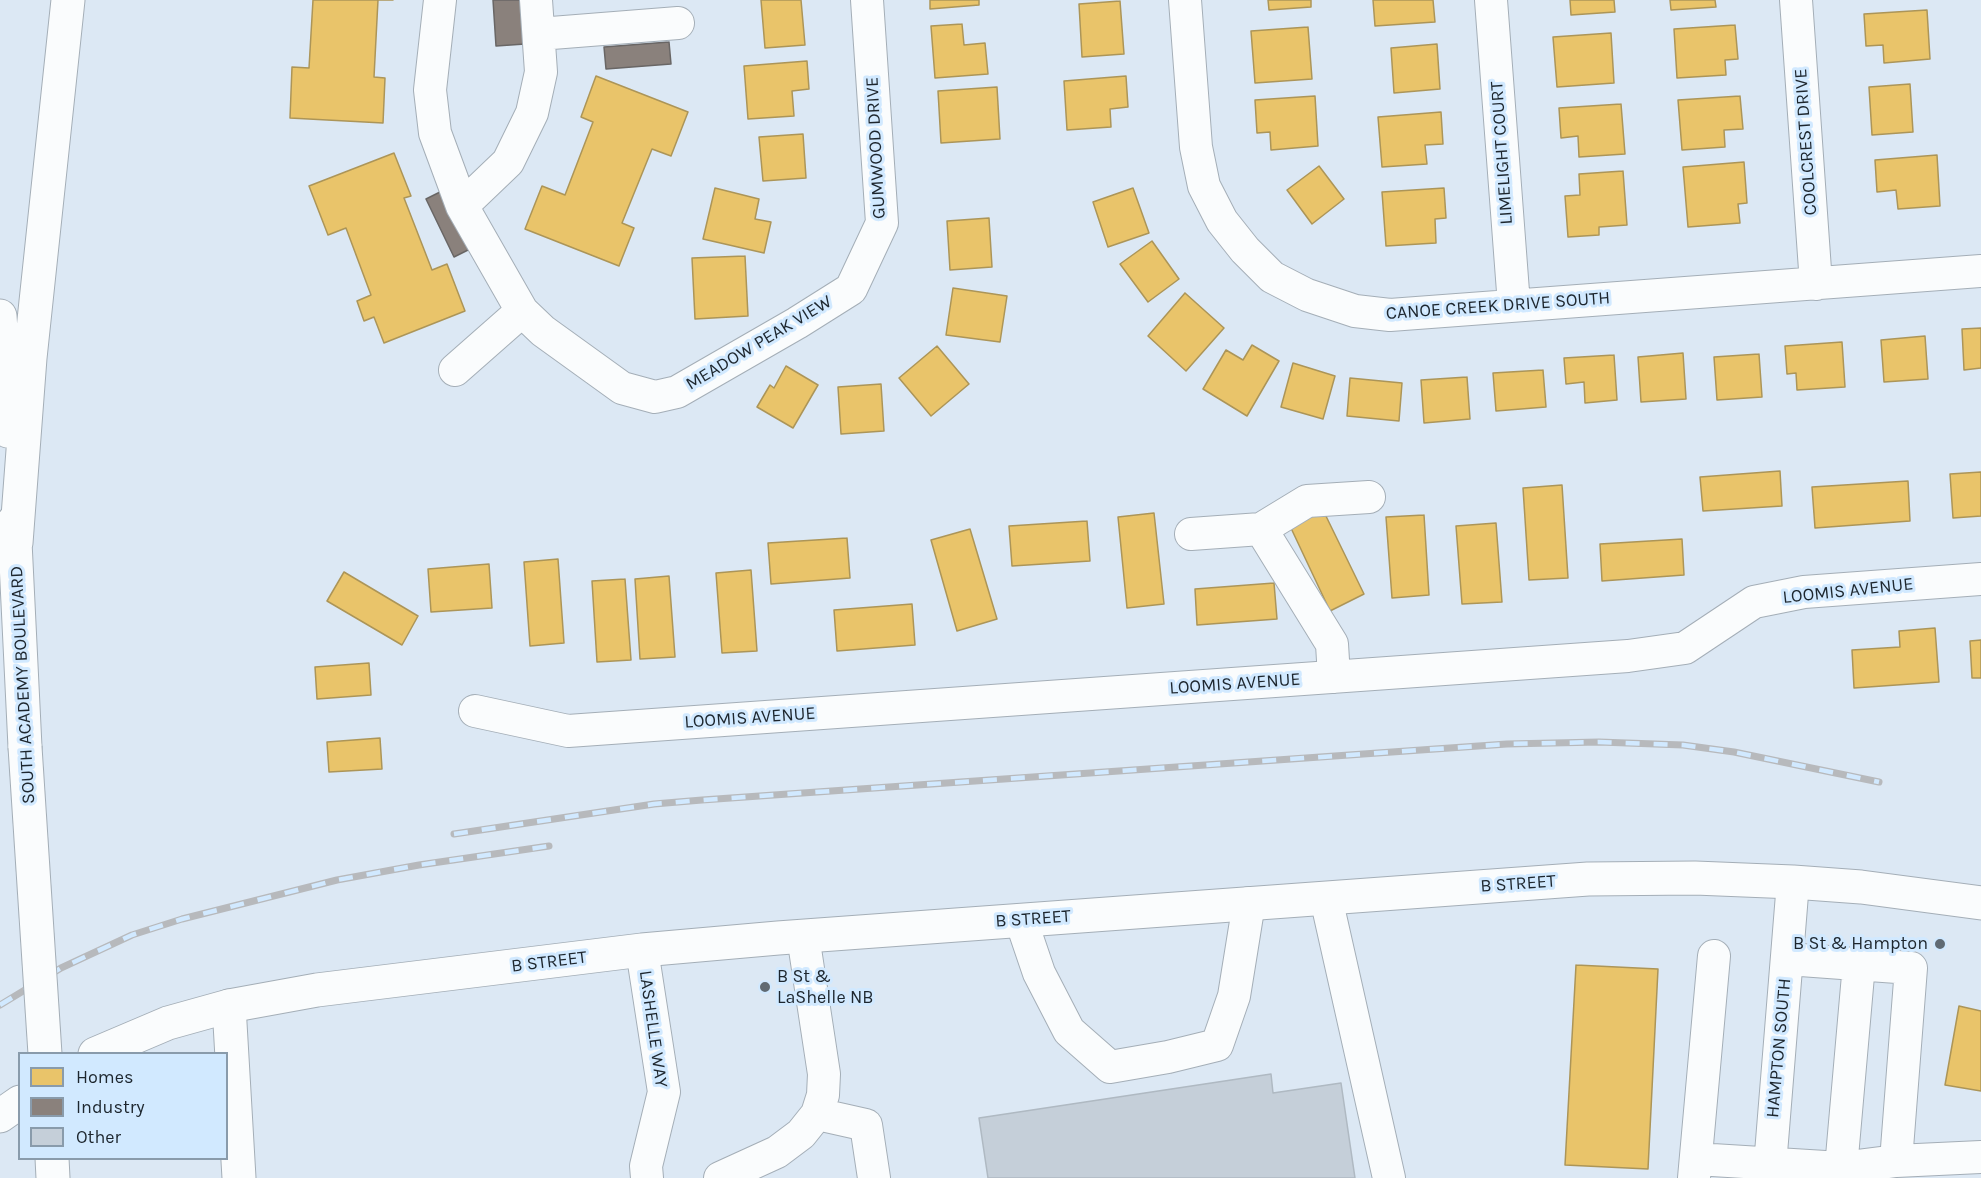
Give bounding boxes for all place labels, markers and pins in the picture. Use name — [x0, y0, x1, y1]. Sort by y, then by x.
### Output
place label: B St & Hampton — [1793, 933, 1928, 955]
marker: B St & Hampton — [1933, 937, 1947, 951]
place label: B St & LaShelle NB — [777, 966, 873, 1008]
marker: B St & LaShelle NB — [758, 980, 772, 994]

